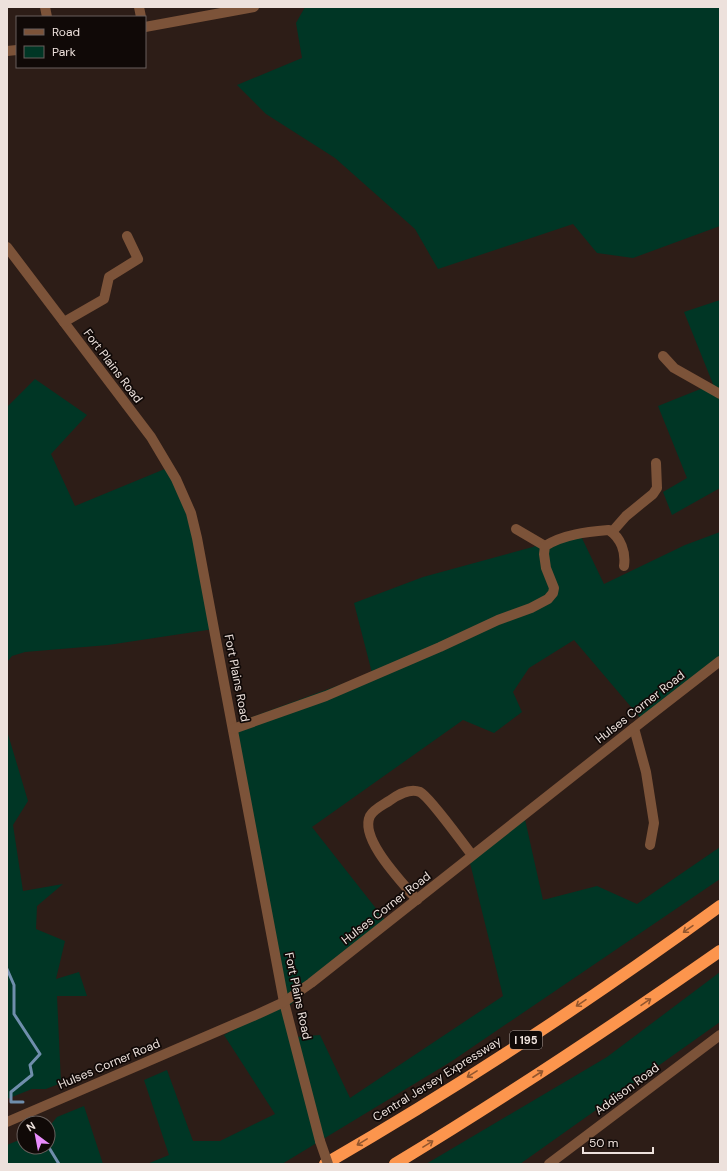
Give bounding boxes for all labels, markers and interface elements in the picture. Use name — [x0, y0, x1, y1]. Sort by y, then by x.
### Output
legend — [16, 16, 146, 68]
text: Road — [52, 24, 80, 40]
text: Park — [52, 44, 76, 60]
street label: Fort Plains Road — [80, 326, 146, 406]
street label: Fort Plains Road — [221, 633, 253, 723]
street label: Hulses Corner Road — [592, 667, 688, 747]
street label: Hulses Corner Road — [338, 868, 434, 948]
one-way arrow — [683, 925, 694, 933]
street label: Fort Plains Road — [281, 951, 315, 1041]
one-way arrow — [641, 998, 652, 1006]
one-way arrow — [576, 999, 587, 1007]
road number: I 195 — [510, 1031, 542, 1049]
street label: Central Jersey Expressway — [370, 1033, 505, 1125]
street label: Hulses Corner Road — [56, 1035, 162, 1093]
street label: Addison Road — [592, 1060, 662, 1118]
one-way arrow — [467, 1070, 478, 1078]
one-way arrow — [532, 1070, 543, 1078]
north arrow — [16, 1115, 56, 1155]
text: N — [24, 1118, 38, 1135]
scale bar — [583, 1129, 653, 1155]
text: 50 m — [589, 1135, 618, 1151]
one-way arrow — [356, 1139, 368, 1147]
one-way arrow — [422, 1139, 434, 1147]

